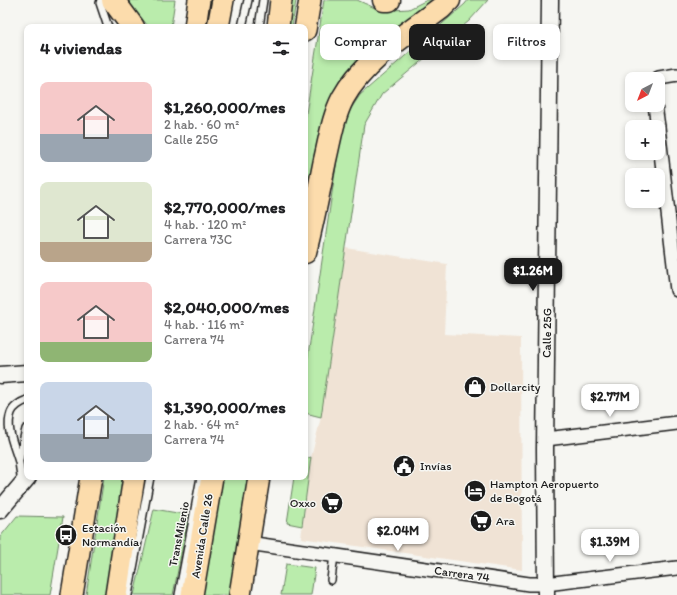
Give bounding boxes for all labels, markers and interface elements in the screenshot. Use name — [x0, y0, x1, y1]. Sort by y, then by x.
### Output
chip: Comprar — [320, 24, 401, 60]
chip: Alquilar — [409, 24, 485, 60]
chip: Filtros — [493, 24, 560, 60]
icon: filters — [270, 37, 292, 59]
text: 4 viviendas — [40, 38, 122, 58]
north arrow — [625, 72, 665, 112]
map controls — [625, 72, 665, 208]
text: $1,260,000/mes — [164, 97, 286, 117]
icon: home — [72, 98, 120, 146]
text: 2 hab. · 60 m² — [164, 117, 239, 132]
button: + — [625, 120, 665, 160]
text: Calle 25G — [164, 132, 218, 147]
button: − — [625, 168, 665, 208]
text: $2,770,000/mes — [164, 197, 286, 217]
icon: home — [72, 198, 120, 246]
text: 4 hab. · 120 m² — [164, 217, 246, 232]
text: Carrera 73C — [164, 232, 232, 247]
pin: $1.26M — [500, 258, 566, 292]
text: $1.26M — [513, 263, 553, 278]
text: $2,040,000/mes — [164, 297, 289, 317]
icon: home — [72, 298, 120, 346]
street label: Calle 25G — [540, 308, 554, 358]
text: 4 hab. · 116 m² — [164, 317, 244, 332]
text: Carrera 74 — [164, 332, 224, 347]
shop icon: Dollarcity — [462, 374, 488, 400]
place label: Dollarcity — [490, 380, 541, 394]
pin: $2.77M — [577, 384, 643, 418]
text: $2.77M — [590, 389, 630, 404]
text: $1,390,000/mes — [164, 397, 286, 417]
icon: home — [72, 398, 120, 446]
text: 2 hab. · 64 m² — [164, 417, 239, 432]
text: Carrera 74 — [164, 432, 224, 447]
public building icon: Invías — [391, 453, 417, 479]
place label: Invías — [420, 459, 452, 473]
place label: Hampton Aeropuerto de Bogotá — [490, 477, 599, 505]
hotel icon: Hampton Aeropuerto de Bogotá — [462, 478, 488, 504]
supermarket icon: Oxxo — [319, 490, 345, 516]
street label: Avenida Calle 26 — [188, 493, 216, 579]
place label: Oxxo — [290, 496, 316, 510]
street label: TransMilenio — [166, 500, 192, 568]
supermarket icon: Ara — [468, 508, 494, 534]
place label: Ara — [496, 514, 515, 528]
pin: $2.04M — [365, 518, 431, 552]
place label: Estación Normandía — [82, 521, 140, 549]
bus stop icon: Estación Normandía — [53, 522, 79, 548]
text: $2.04M — [377, 523, 419, 538]
pin: $1.39M — [577, 529, 643, 563]
text: $1.39M — [590, 534, 630, 549]
street label: Carrera 74 — [433, 563, 491, 585]

